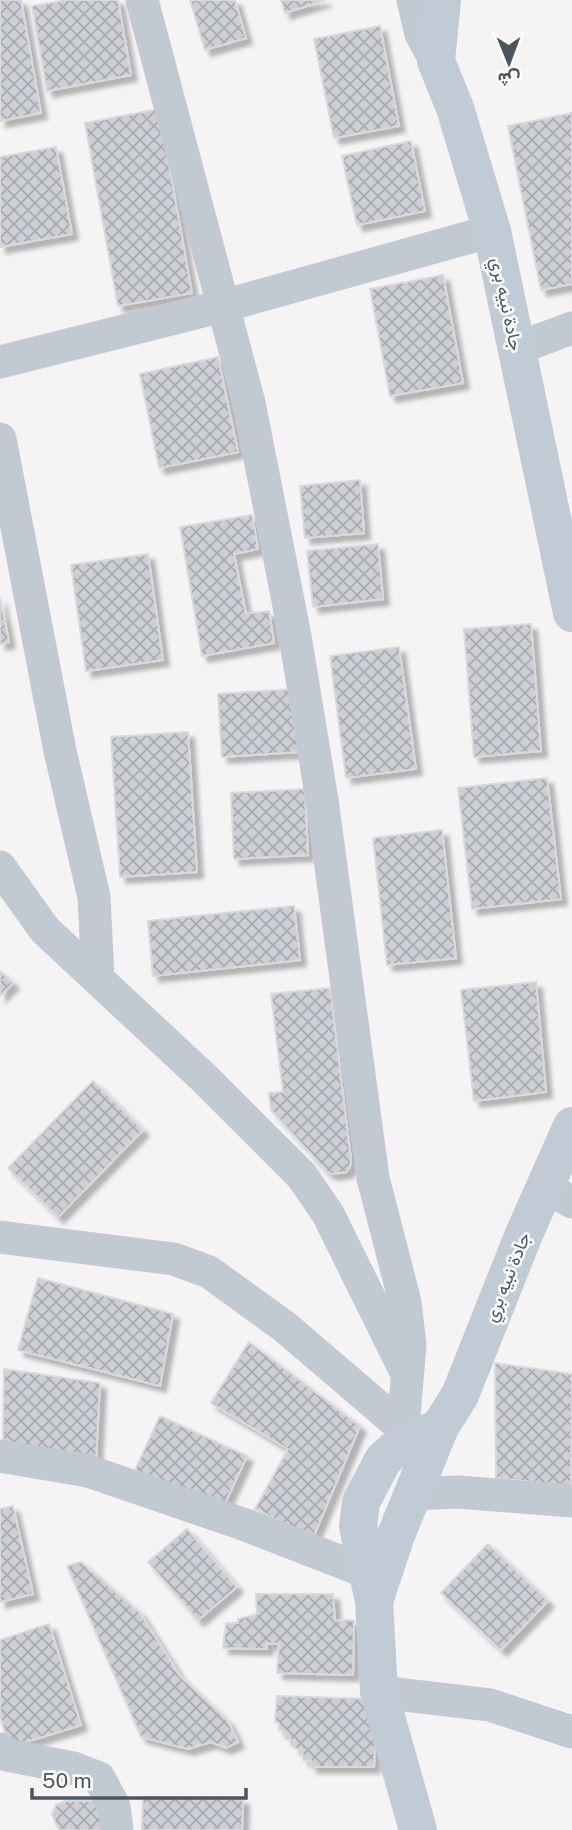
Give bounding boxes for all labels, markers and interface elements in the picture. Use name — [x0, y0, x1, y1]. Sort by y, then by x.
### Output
north arrow — [474, 28, 544, 98]
text: ش — [498, 68, 521, 91]
street label: جادة نبيه بري — [482, 255, 527, 354]
street label: جادة نبيه بري — [480, 1229, 539, 1327]
scale bar — [32, 1756, 245, 1800]
text: 50 m — [42, 1768, 92, 1793]

